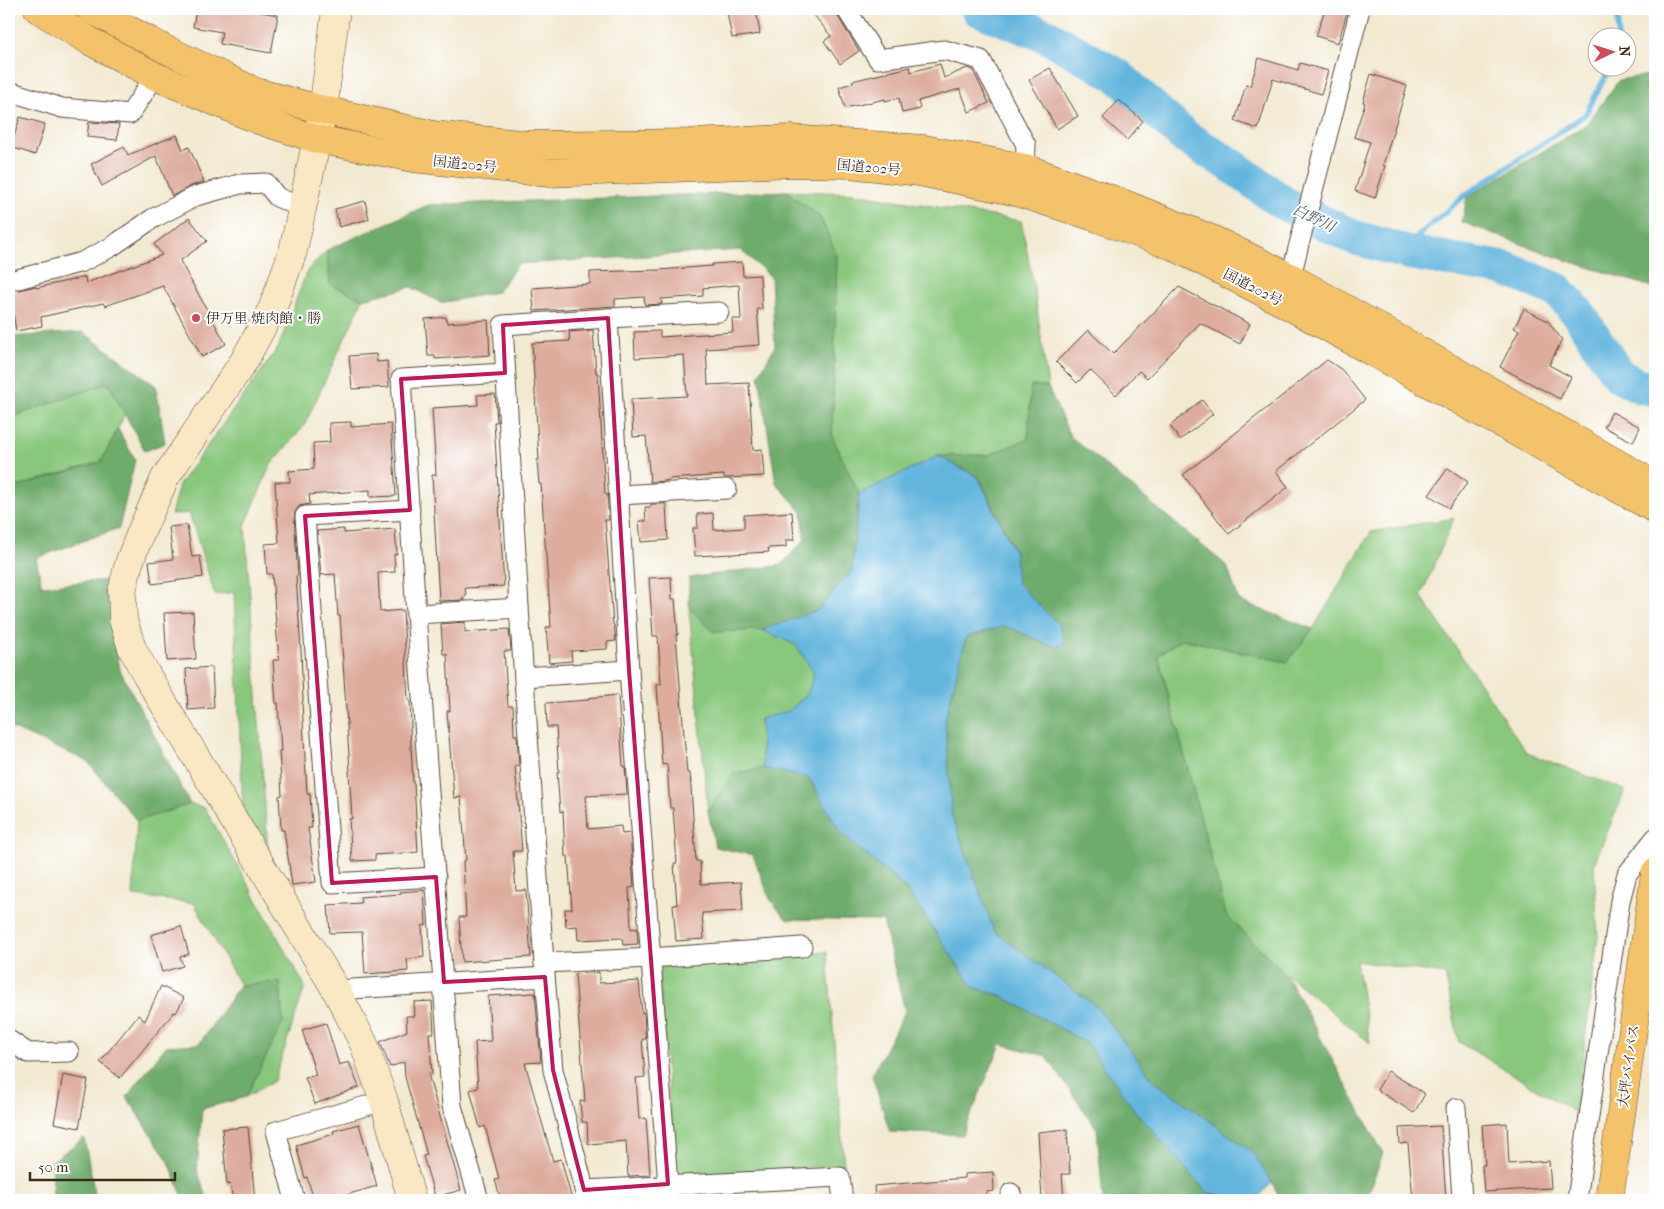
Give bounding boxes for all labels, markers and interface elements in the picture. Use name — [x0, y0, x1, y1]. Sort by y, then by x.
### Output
north arrow — [1586, 28, 1636, 78]
text: N — [1616, 45, 1633, 57]
street label: 国道202号 — [432, 153, 498, 176]
street label: 国道202号 — [836, 156, 902, 179]
water label: 白野川 — [1290, 200, 1340, 237]
street label: 国道202号 — [1220, 265, 1285, 310]
place label: 伊万里 焼肉館・勝 — [206, 310, 321, 327]
marker: 伊万里 焼肉館・勝 — [190, 312, 202, 324]
street label: 大坪バイパス — [1614, 1023, 1643, 1109]
scale bar — [30, 1149, 175, 1181]
text: 50 m — [38, 1158, 69, 1176]

